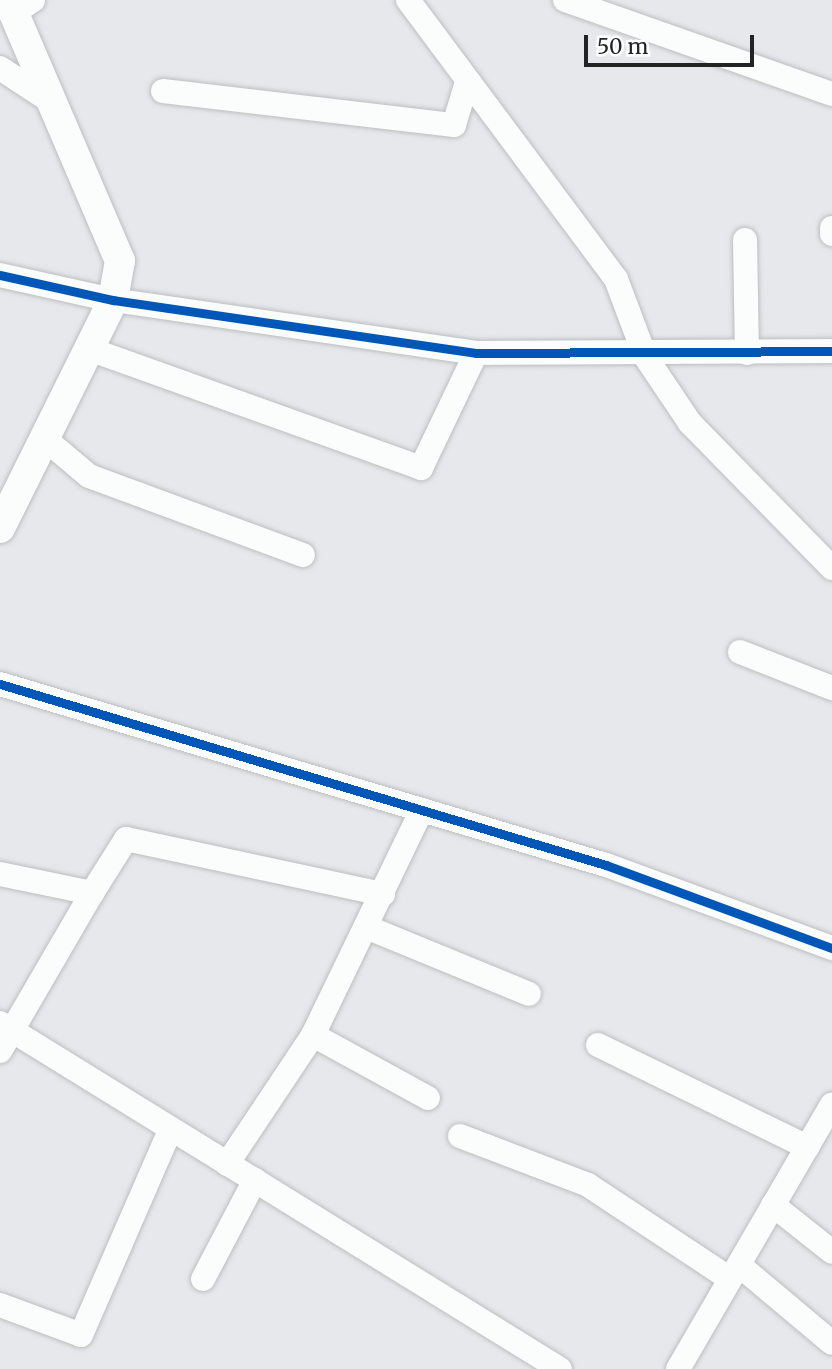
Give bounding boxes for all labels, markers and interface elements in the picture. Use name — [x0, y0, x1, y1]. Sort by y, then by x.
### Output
scale bar — [587, 21, 757, 65]
text: 50 m — [597, 33, 648, 60]

